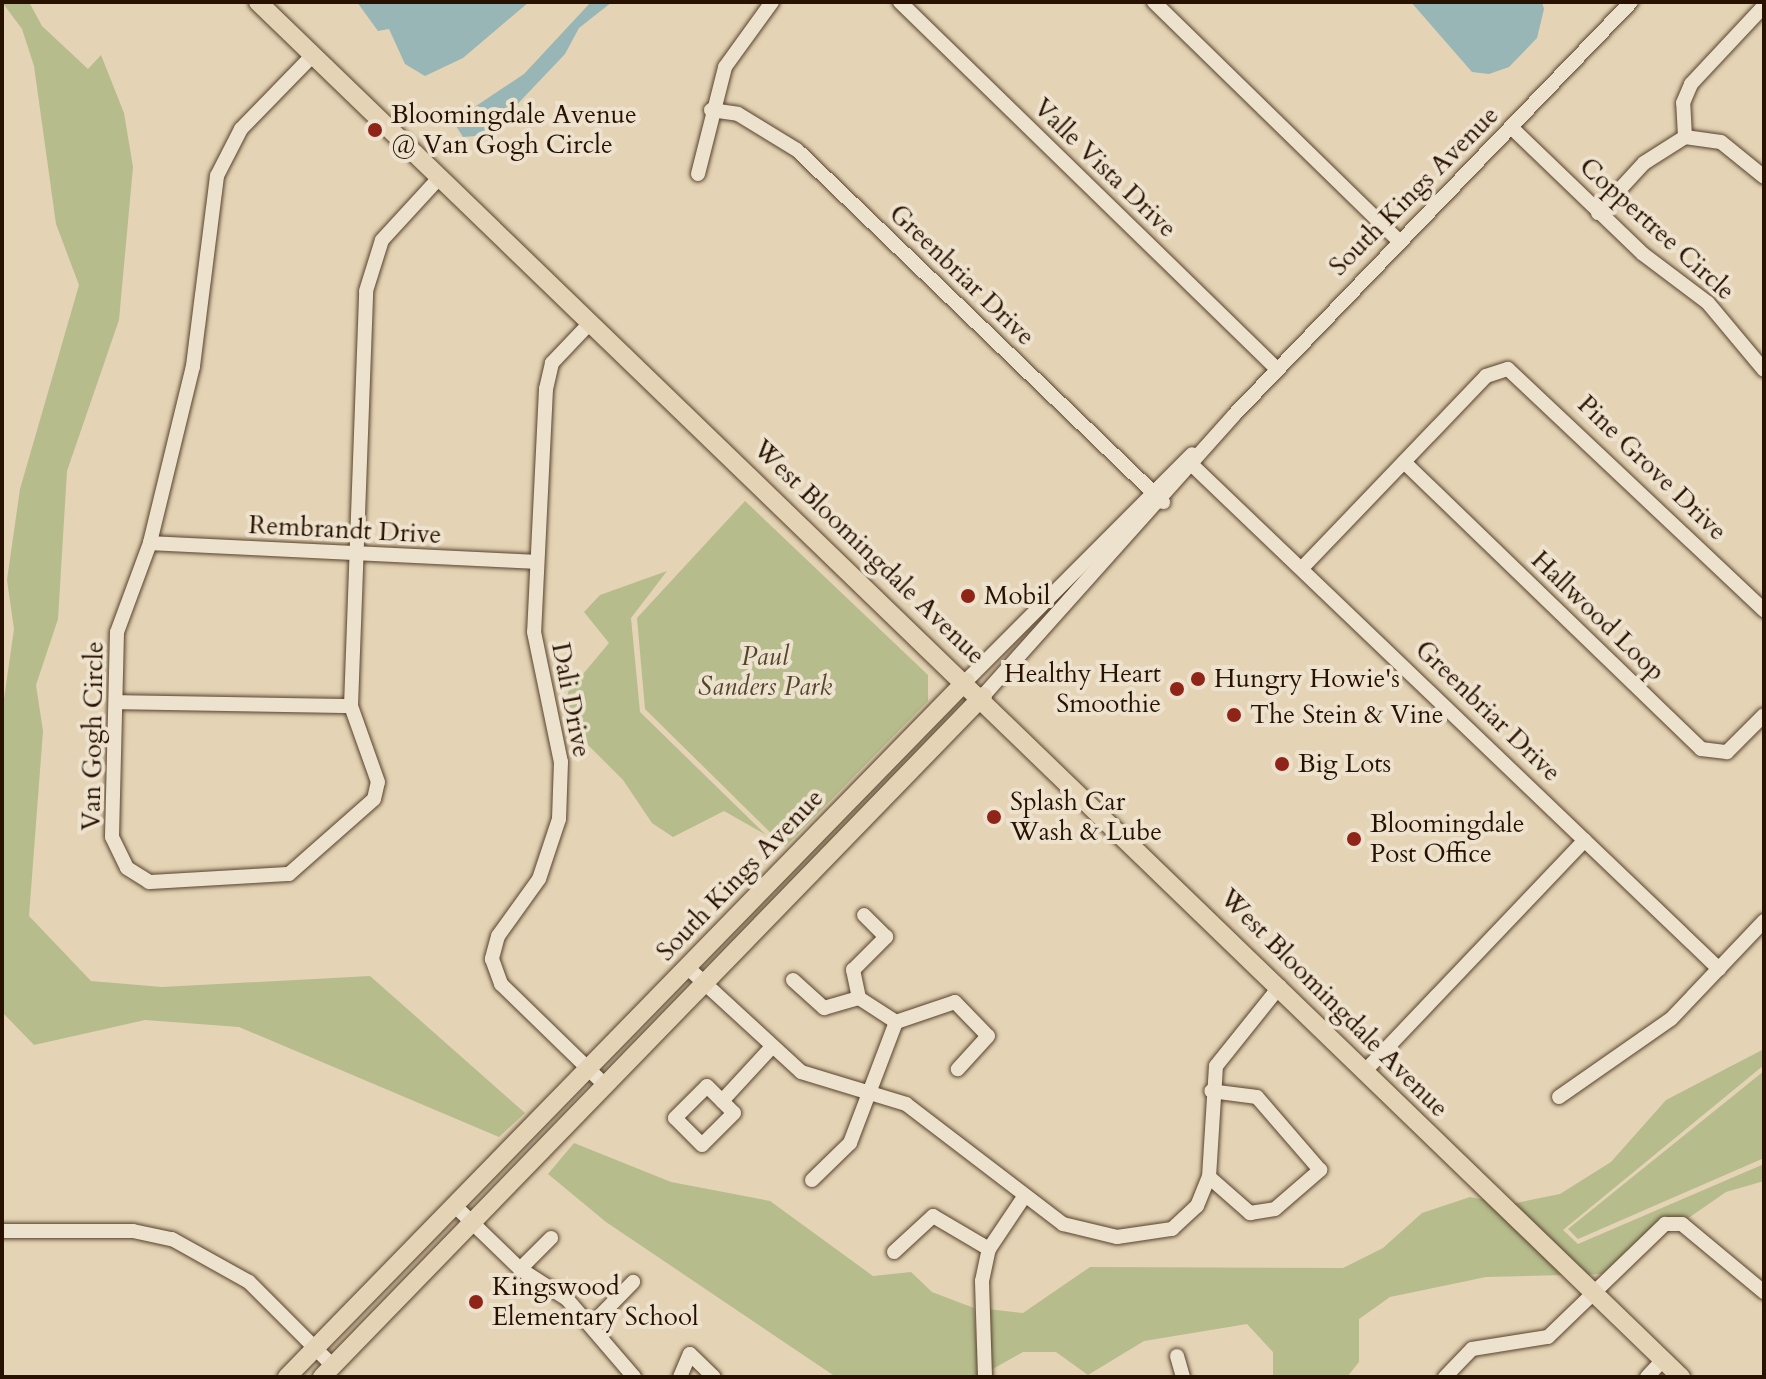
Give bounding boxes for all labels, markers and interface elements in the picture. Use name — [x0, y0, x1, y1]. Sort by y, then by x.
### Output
street label: Valle Vista Drive — [1027, 92, 1183, 244]
place label: Bloomingdale Avenue @ Van Gogh Circle — [391, 99, 637, 160]
street label: South Kings Avenue — [1323, 100, 1505, 282]
marker: Bloomingdale Avenue @ Van Gogh Circle — [366, 121, 384, 139]
street label: Coppertree Circle — [1573, 151, 1741, 307]
street label: Greenbriar Drive — [883, 198, 1041, 352]
street label: Pine Grove Drive — [1571, 389, 1733, 547]
street label: West Bloomingdale Avenue — [747, 433, 991, 671]
street label: Rembrandt Drive — [248, 509, 442, 551]
street label: Hallwood Loop — [1525, 544, 1671, 688]
place label: Mobil — [984, 580, 1050, 612]
marker: Mobil — [959, 587, 977, 605]
street label: Greenbriar Drive — [1409, 634, 1567, 788]
street label: Dali Drive — [545, 640, 597, 760]
street label: Van Gogh Circle — [76, 641, 110, 831]
park label: Paul Sanders Park — [698, 641, 832, 702]
place label: Healthy Heart Smoothie — [1004, 658, 1161, 720]
place label: Hungry Howie's — [1214, 663, 1400, 695]
marker: Hungry Howie's — [1189, 670, 1207, 688]
marker: Healthy Heart Smoothie — [1168, 680, 1186, 698]
place label: The Stein & Vine — [1250, 699, 1444, 731]
marker: The Stein & Vine — [1225, 706, 1243, 724]
place label: Big Lots — [1298, 748, 1391, 780]
marker: Big Lots — [1273, 755, 1291, 773]
street label: South Kings Avenue — [650, 783, 830, 967]
place label: Splash Car Wash & Lube — [1010, 786, 1162, 848]
marker: Splash Car Wash & Lube — [985, 808, 1003, 826]
place label: Bloomingdale Post Office — [1370, 808, 1525, 870]
marker: Bloomingdale Post Office — [1345, 830, 1363, 848]
street label: West Bloomingdale Avenue — [1213, 882, 1455, 1124]
place label: Kingswood Elementary School — [492, 1271, 699, 1332]
marker: Kingswood Elementary School — [467, 1293, 485, 1311]

